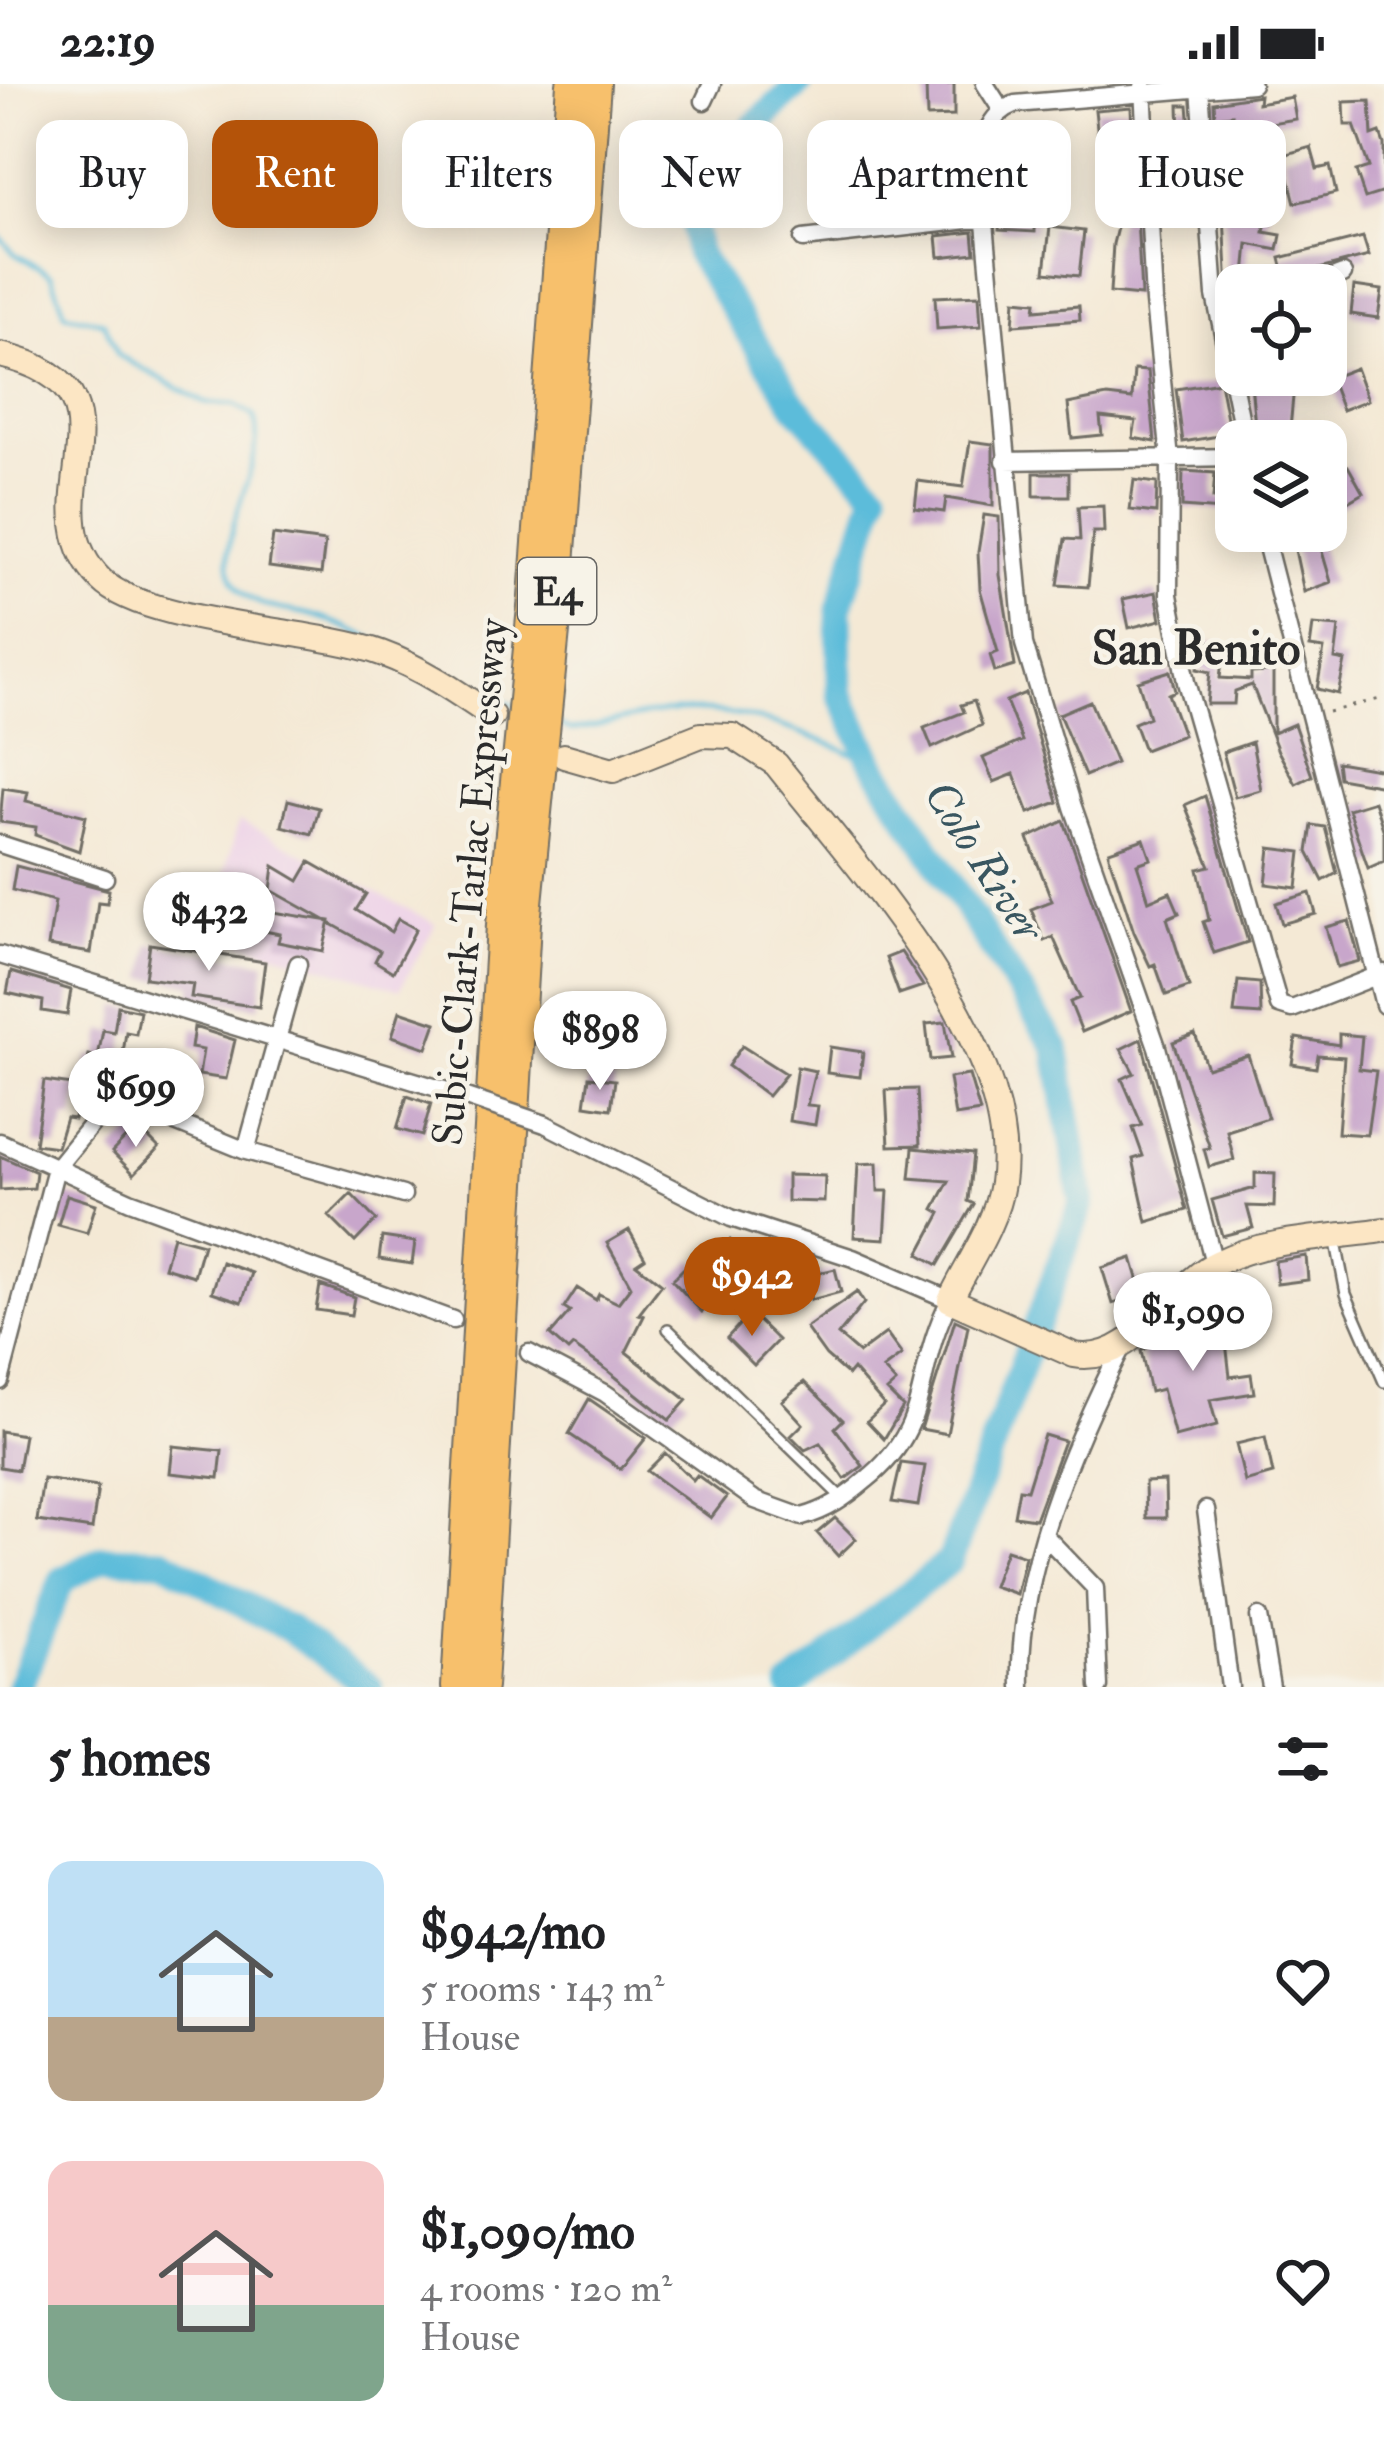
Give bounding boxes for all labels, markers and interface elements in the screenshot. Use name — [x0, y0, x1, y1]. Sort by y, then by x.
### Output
text: 22:19 — [60, 14, 156, 70]
chip: Buy — [36, 120, 188, 228]
chip: Rent — [212, 120, 378, 228]
chip: Filters — [402, 120, 595, 228]
chip: New — [619, 120, 783, 228]
chip: Apartment — [807, 120, 1071, 228]
chip: House — [1095, 120, 1286, 228]
map controls — [1215, 264, 1347, 552]
button: locate — [1215, 264, 1347, 396]
button: layers — [1215, 420, 1347, 552]
road number: E4 — [518, 558, 596, 624]
street label: Subic-Clark-Tarlac Expressway — [422, 616, 520, 1148]
district label: San Benito — [1092, 619, 1300, 679]
water label: Colo River — [911, 770, 1057, 954]
pin: $432 — [138, 872, 280, 974]
text: $432 — [170, 886, 248, 935]
pin: $898 — [529, 991, 671, 1093]
text: $898 — [561, 1005, 639, 1054]
pin: $699 — [65, 1048, 207, 1150]
text: $699 — [95, 1062, 177, 1111]
pin: $942 — [681, 1237, 823, 1339]
text: $942 — [711, 1251, 793, 1300]
pin: $1,090 — [1095, 1272, 1291, 1374]
text: $1,090 — [1140, 1286, 1246, 1335]
icon: filters — [1270, 1726, 1336, 1792]
text: 5 homes — [48, 1727, 211, 1791]
text: $942/mo — [420, 1900, 606, 1964]
icon: home — [144, 1909, 288, 2053]
icon: heart — [1270, 1948, 1336, 2014]
text: 5 rooms · 143 m² — [420, 1964, 664, 2013]
text: House — [420, 2013, 520, 2062]
text: $1,090/mo — [420, 2200, 635, 2264]
icon: home — [144, 2209, 288, 2353]
icon: heart — [1270, 2248, 1336, 2314]
text: 4 rooms · 120 m² — [420, 2264, 672, 2313]
text: House — [420, 2313, 520, 2362]

